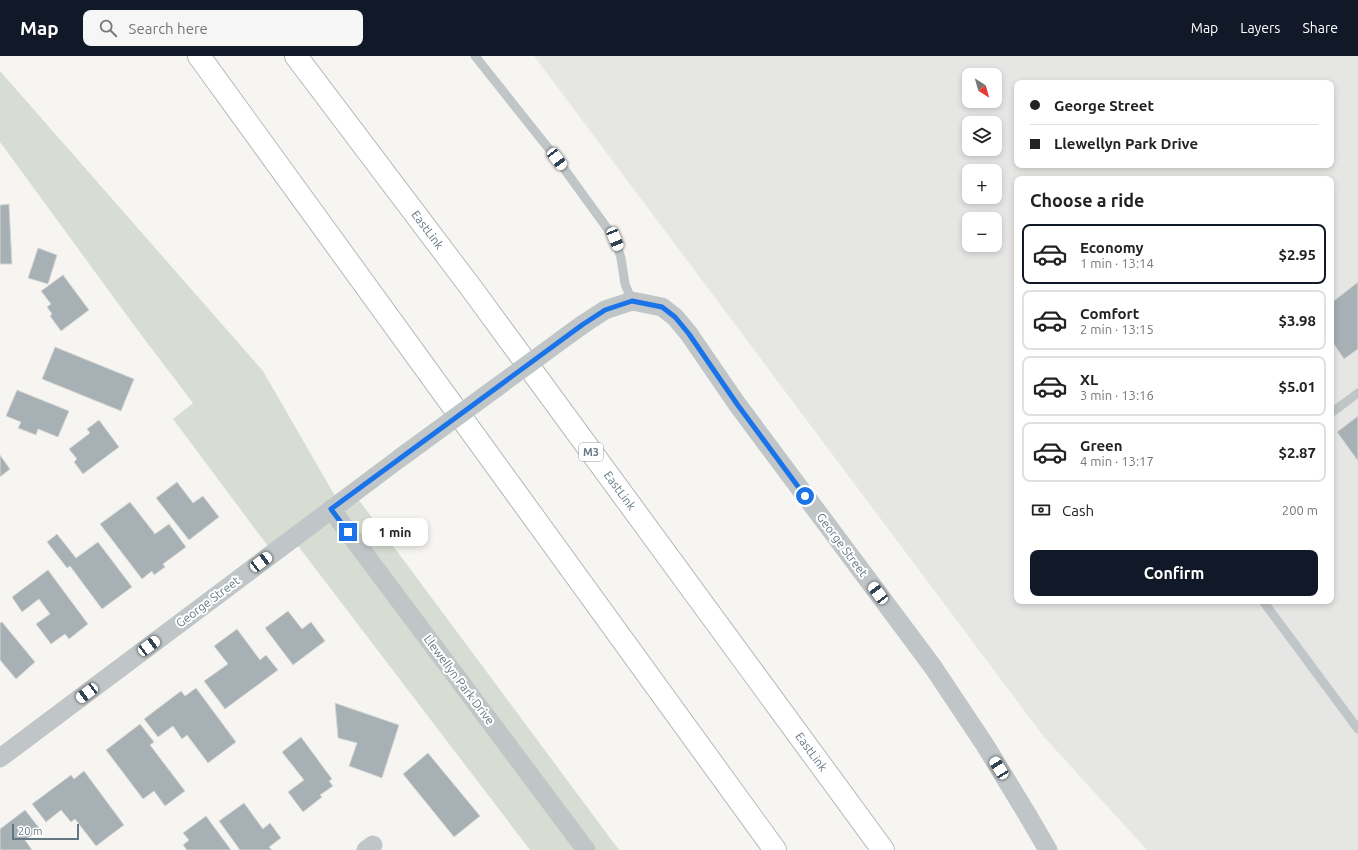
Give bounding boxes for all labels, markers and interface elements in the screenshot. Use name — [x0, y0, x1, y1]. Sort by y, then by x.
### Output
search box — [83, 10, 363, 46]
text: Map — [20, 17, 59, 39]
icon: search — [97, 17, 119, 39]
text: Search here — [129, 20, 208, 37]
text: Map — [1191, 20, 1218, 36]
text: Layers — [1240, 20, 1280, 36]
text: Share — [1302, 20, 1338, 36]
north arrow — [962, 68, 1002, 108]
map controls — [962, 68, 1002, 252]
text: George Street — [1054, 97, 1154, 114]
button: layers — [962, 116, 1002, 156]
text: Llewellyn Park Drive — [1054, 135, 1198, 152]
car — [545, 146, 569, 172]
button: + — [962, 164, 1002, 204]
text: Choose a ride — [1030, 190, 1144, 210]
street label: EastLink — [409, 208, 446, 251]
button: − — [962, 212, 1002, 252]
car — [605, 226, 625, 252]
icon: car — [1032, 236, 1068, 272]
text: Economy — [1080, 239, 1144, 256]
text: $2.95 — [1278, 246, 1316, 263]
text: 1 min · 13:14 — [1080, 256, 1154, 270]
icon: car — [1032, 302, 1068, 338]
text: Comfort — [1080, 305, 1139, 322]
text: $3.98 — [1278, 312, 1316, 329]
text: 2 min · 13:15 — [1080, 322, 1154, 336]
icon: car — [1032, 368, 1068, 404]
text: XL — [1080, 371, 1098, 388]
text: $5.01 — [1278, 378, 1316, 395]
text: 3 min · 13:16 — [1080, 388, 1154, 402]
icon: car — [1032, 434, 1068, 470]
text: Green — [1080, 437, 1122, 454]
road number: M3 — [579, 443, 603, 461]
text: $2.87 — [1278, 444, 1316, 461]
text: 4 min · 13:17 — [1080, 454, 1154, 468]
street label: EastLink — [602, 468, 639, 512]
route start — [796, 487, 814, 505]
icon: cash — [1030, 499, 1052, 521]
text: Cash — [1062, 502, 1094, 519]
text: 200 m — [1282, 503, 1318, 517]
street label: George Street — [814, 510, 871, 579]
callout: 1 min — [362, 518, 428, 546]
route end — [339, 523, 357, 541]
text: 1 min — [379, 525, 411, 539]
car — [248, 550, 274, 574]
button: Confirm — [1030, 550, 1318, 596]
street label: George Street — [173, 573, 242, 630]
car — [866, 580, 890, 606]
street label: Llewellyn Park Drive — [422, 632, 497, 727]
car — [136, 634, 162, 658]
car — [74, 681, 100, 705]
street label: EastLink — [793, 730, 830, 774]
car — [988, 755, 1010, 781]
scale bar — [12, 822, 79, 841]
text: 20 m — [18, 825, 42, 837]

